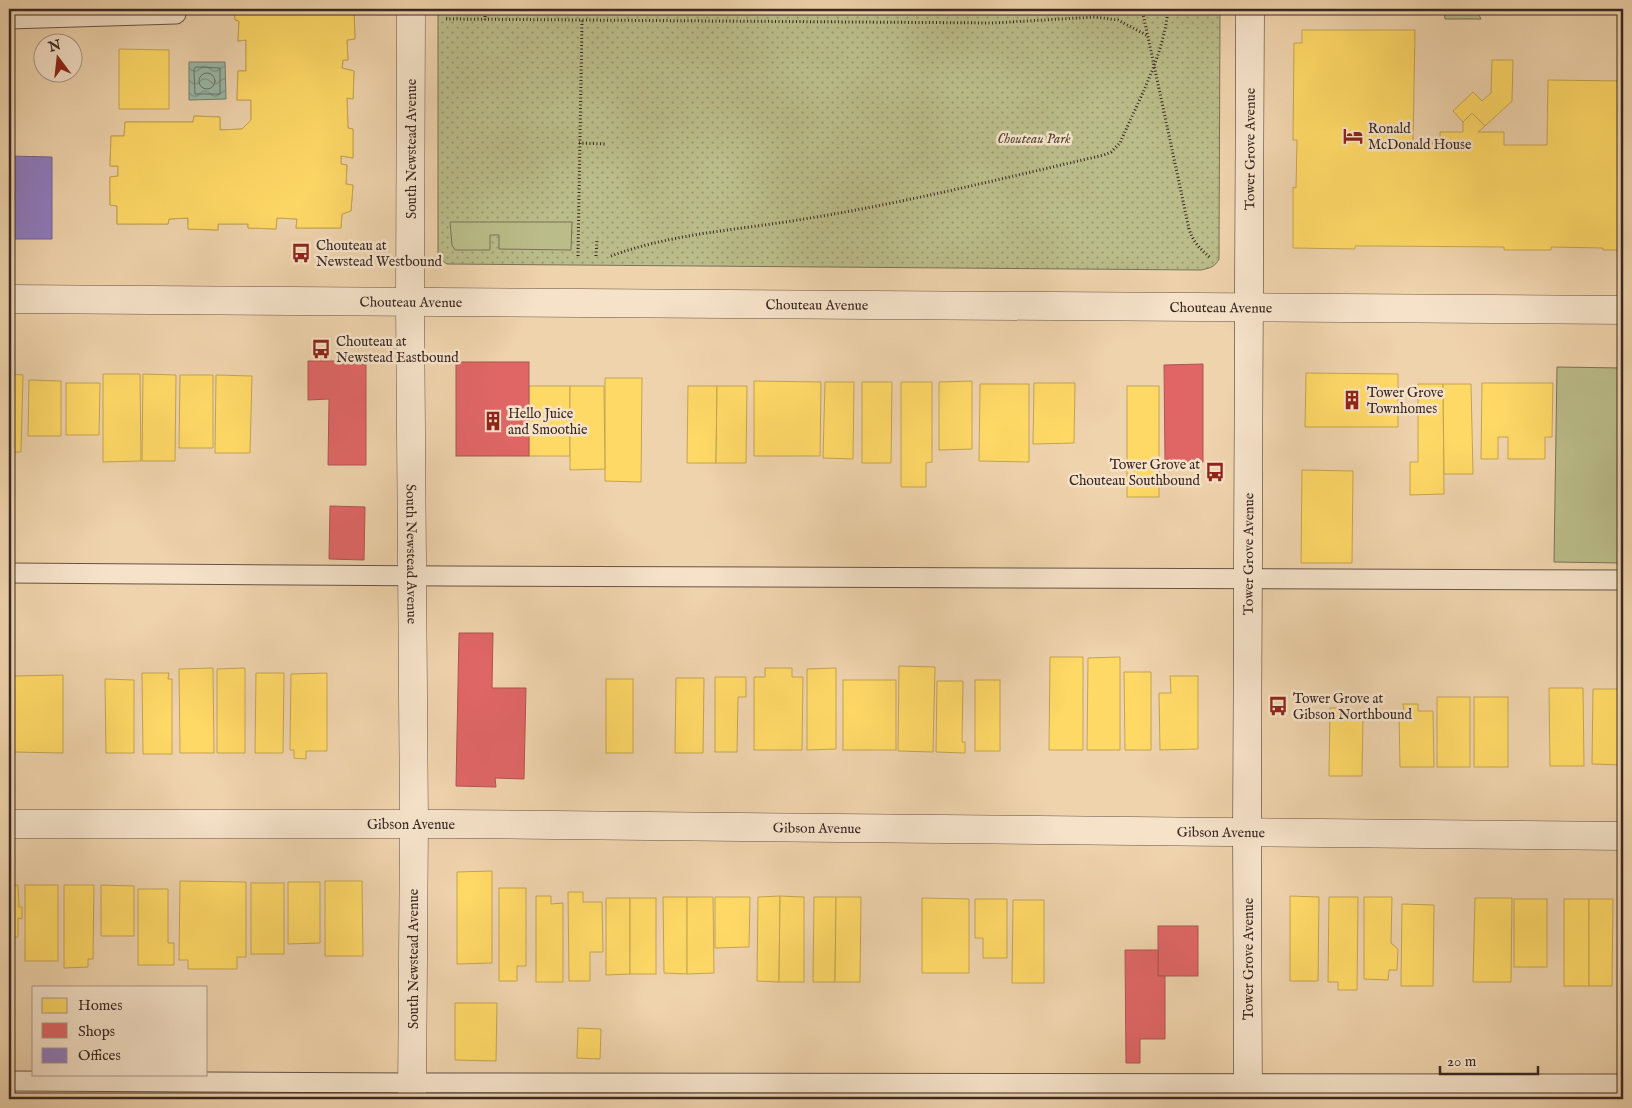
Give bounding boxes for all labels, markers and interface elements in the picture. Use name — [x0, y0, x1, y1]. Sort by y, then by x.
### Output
north arrow — [32, 32, 82, 82]
text: N — [46, 36, 63, 57]
street label: South Newstead Avenue — [403, 78, 421, 219]
street label: Tower Grove Avenue — [1241, 87, 1260, 210]
place label: Ronald McDonald House — [1368, 120, 1472, 154]
hotel icon: Ronald McDonald House — [1342, 125, 1364, 147]
park label: Chouteau Park — [997, 130, 1071, 148]
place label: Chouteau at Newstead Westbound — [316, 237, 443, 271]
bus stop icon: Chouteau at Newstead Westbound — [290, 242, 312, 264]
street label: Chouteau Avenue — [360, 293, 463, 312]
street label: Chouteau Avenue — [766, 296, 869, 315]
street label: Chouteau Avenue — [1170, 299, 1273, 318]
place label: Chouteau at Newstead Eastbound — [336, 333, 459, 367]
bus stop icon: Chouteau at Newstead Eastbound — [310, 338, 332, 360]
place label: Tower Grove Townhomes — [1367, 384, 1444, 418]
building icon: Tower Grove Townhomes — [1341, 389, 1363, 411]
place label: Hello Juice and Smoothie — [508, 405, 588, 439]
building icon: Hello Juice and Smoothie — [482, 410, 504, 432]
place label: Tower Grove at Chouteau Southbound — [1069, 456, 1201, 490]
bus stop icon: Tower Grove at Chouteau Southbound — [1204, 461, 1226, 483]
street label: South Newstead Avenue — [401, 484, 420, 625]
street label: Tower Grove Avenue — [1240, 492, 1258, 615]
place label: Tower Grove at Gibson Northbound — [1293, 690, 1413, 724]
bus stop icon: Tower Grove at Gibson Northbound — [1267, 695, 1289, 717]
street label: Gibson Avenue — [367, 816, 456, 834]
street label: Gibson Avenue — [773, 819, 862, 838]
street label: Gibson Avenue — [1177, 823, 1266, 842]
street label: South Newstead Avenue — [405, 888, 423, 1029]
street label: Tower Grove Avenue — [1240, 897, 1258, 1020]
legend — [32, 986, 208, 1076]
text: Homes — [78, 996, 122, 1015]
text: Shops — [78, 1022, 115, 1041]
scale bar — [1440, 1043, 1537, 1075]
text: Offices — [78, 1046, 121, 1065]
text: 20 m — [1447, 1052, 1477, 1071]

